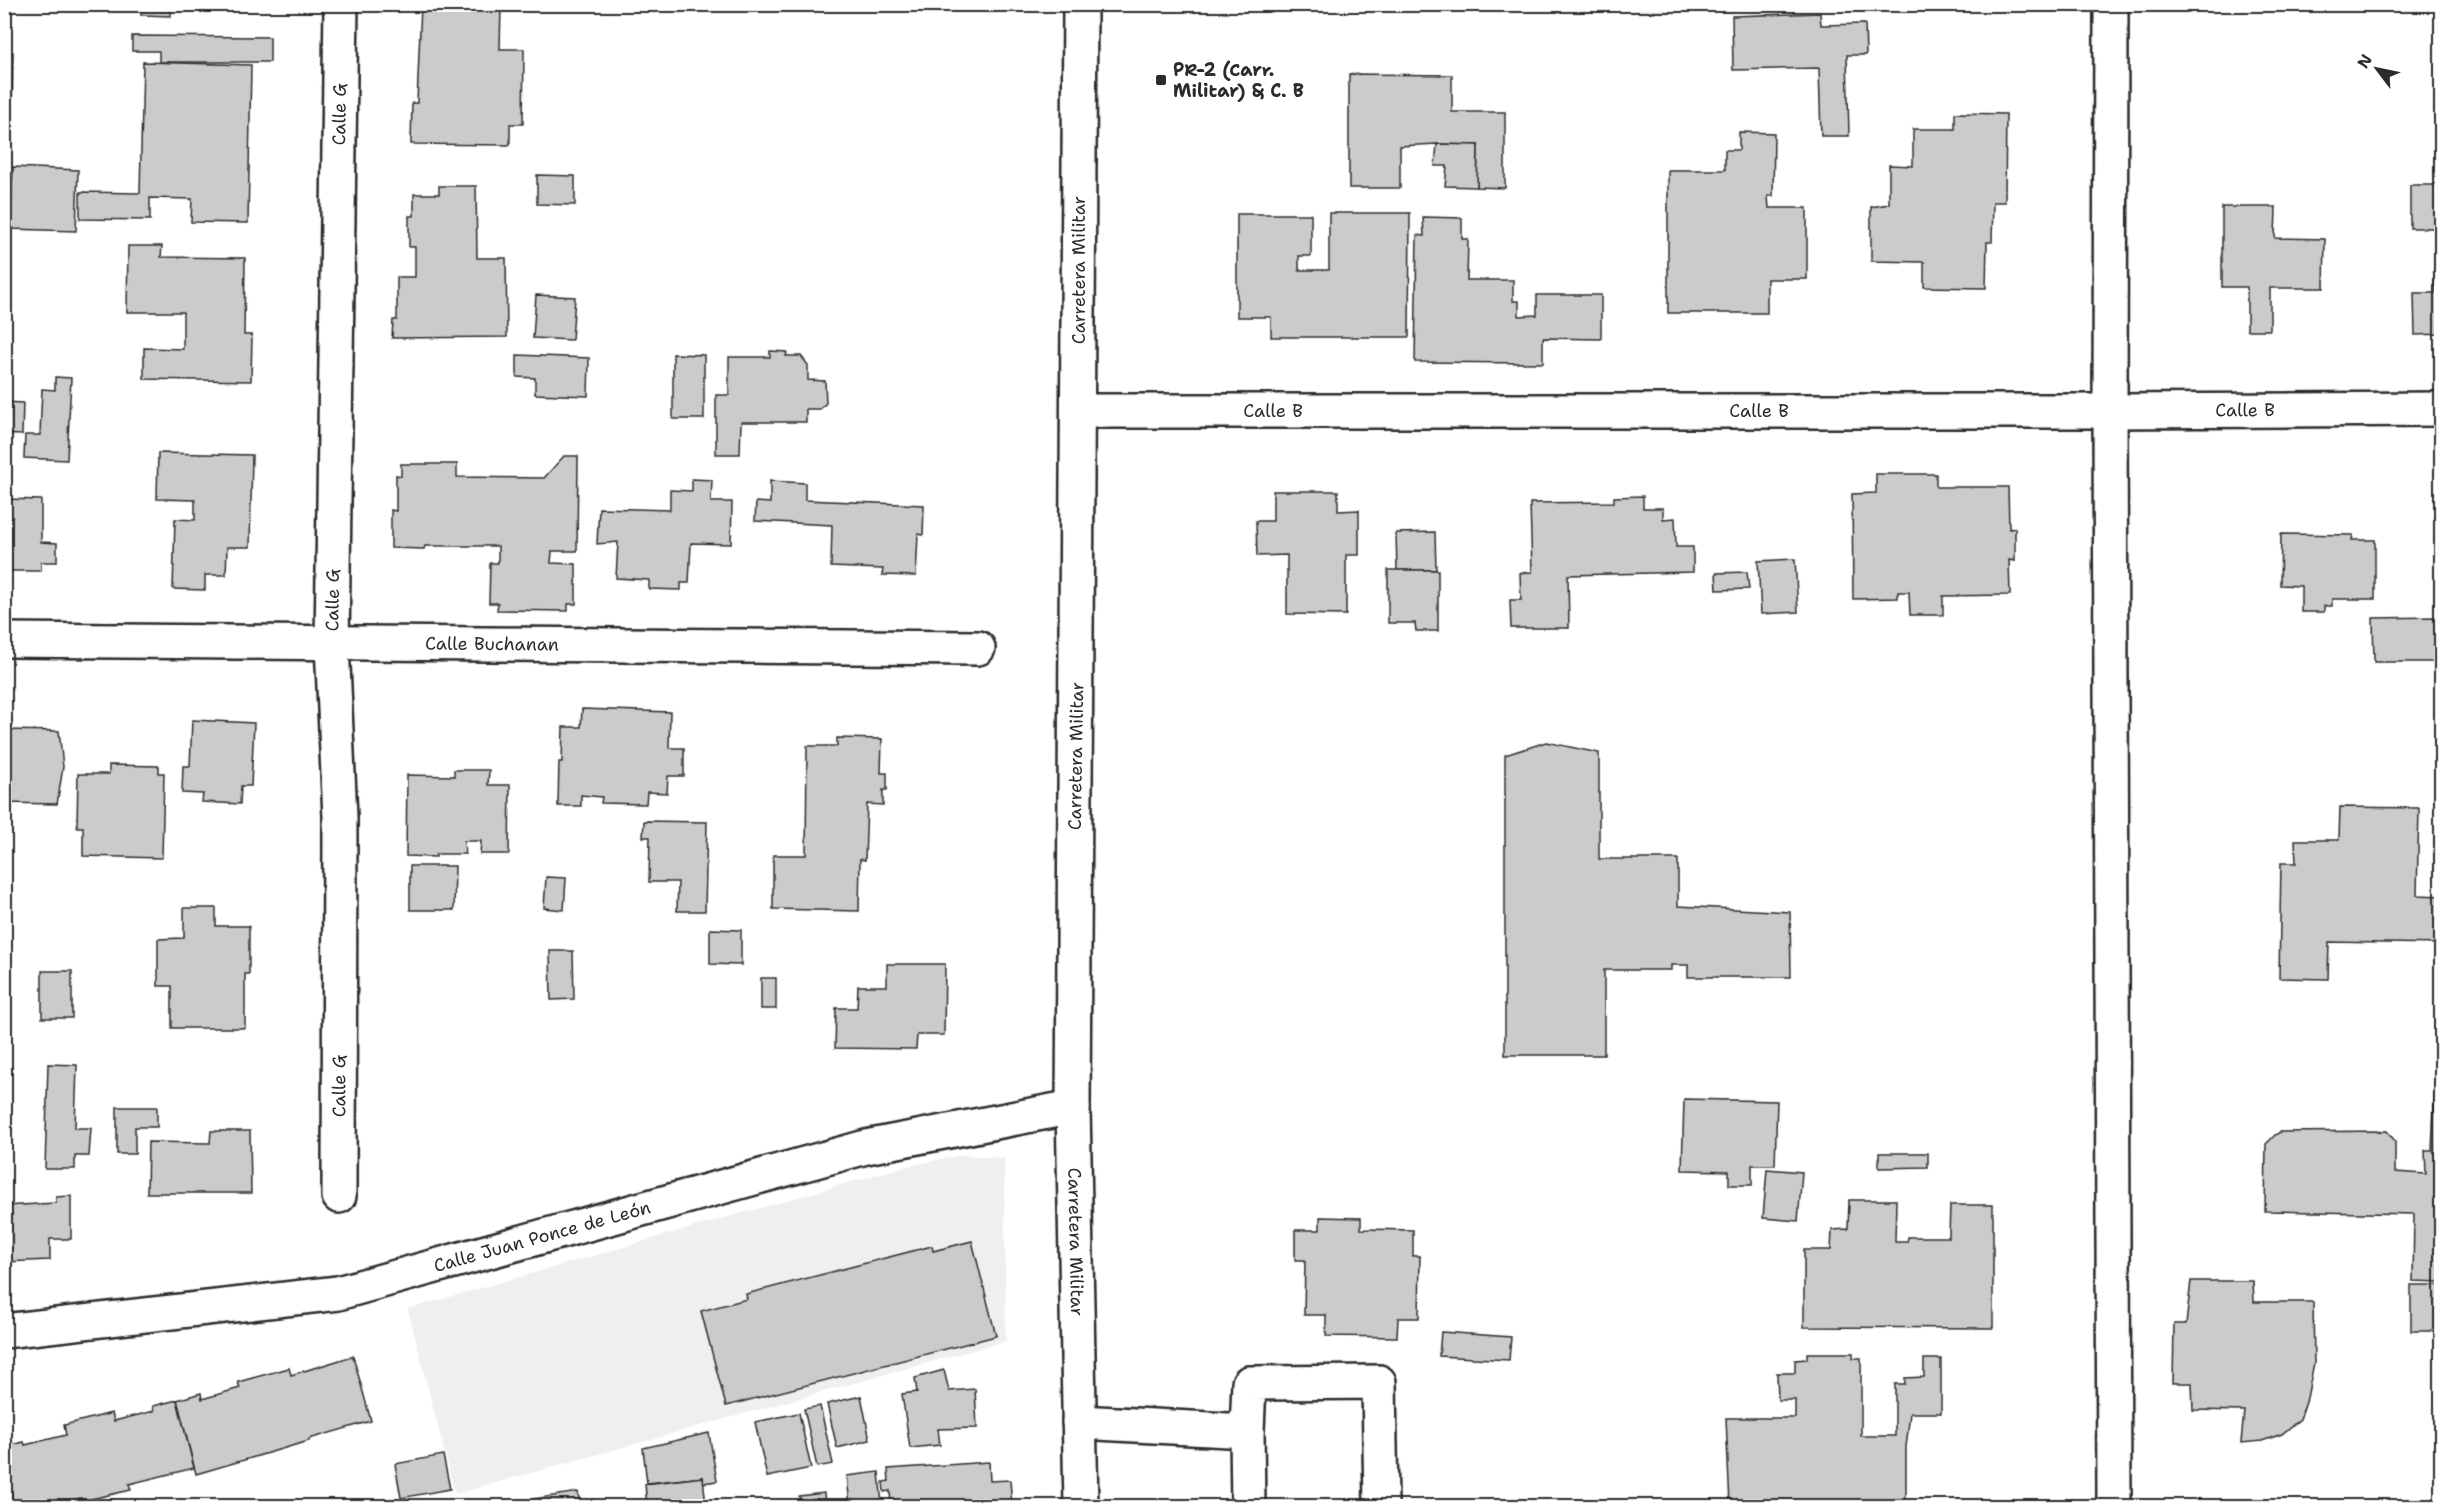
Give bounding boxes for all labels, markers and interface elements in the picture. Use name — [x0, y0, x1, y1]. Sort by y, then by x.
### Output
north arrow — [2347, 39, 2407, 99]
text: N — [2352, 50, 2377, 72]
place label: PR-2 (Carr. Militar) & C. B — [1173, 58, 1304, 103]
marker: PR-2 (Carr. Militar) & C. B — [1154, 73, 1168, 87]
street label: Calle G — [327, 82, 352, 146]
street label: Carretera Militar — [1067, 196, 1091, 344]
street label: Calle B — [2215, 398, 2275, 422]
street label: Calle B — [1243, 399, 1303, 423]
street label: Calle B — [1729, 399, 1789, 423]
street label: Calle G — [320, 568, 345, 632]
street label: Calle Buchanan — [425, 631, 559, 657]
street label: Carretera Militar — [1063, 682, 1089, 830]
street label: Calle G — [327, 1054, 351, 1117]
street label: Carretera Militar — [1062, 1167, 1089, 1316]
street label: Calle Juan Ponce de León — [431, 1195, 653, 1278]

